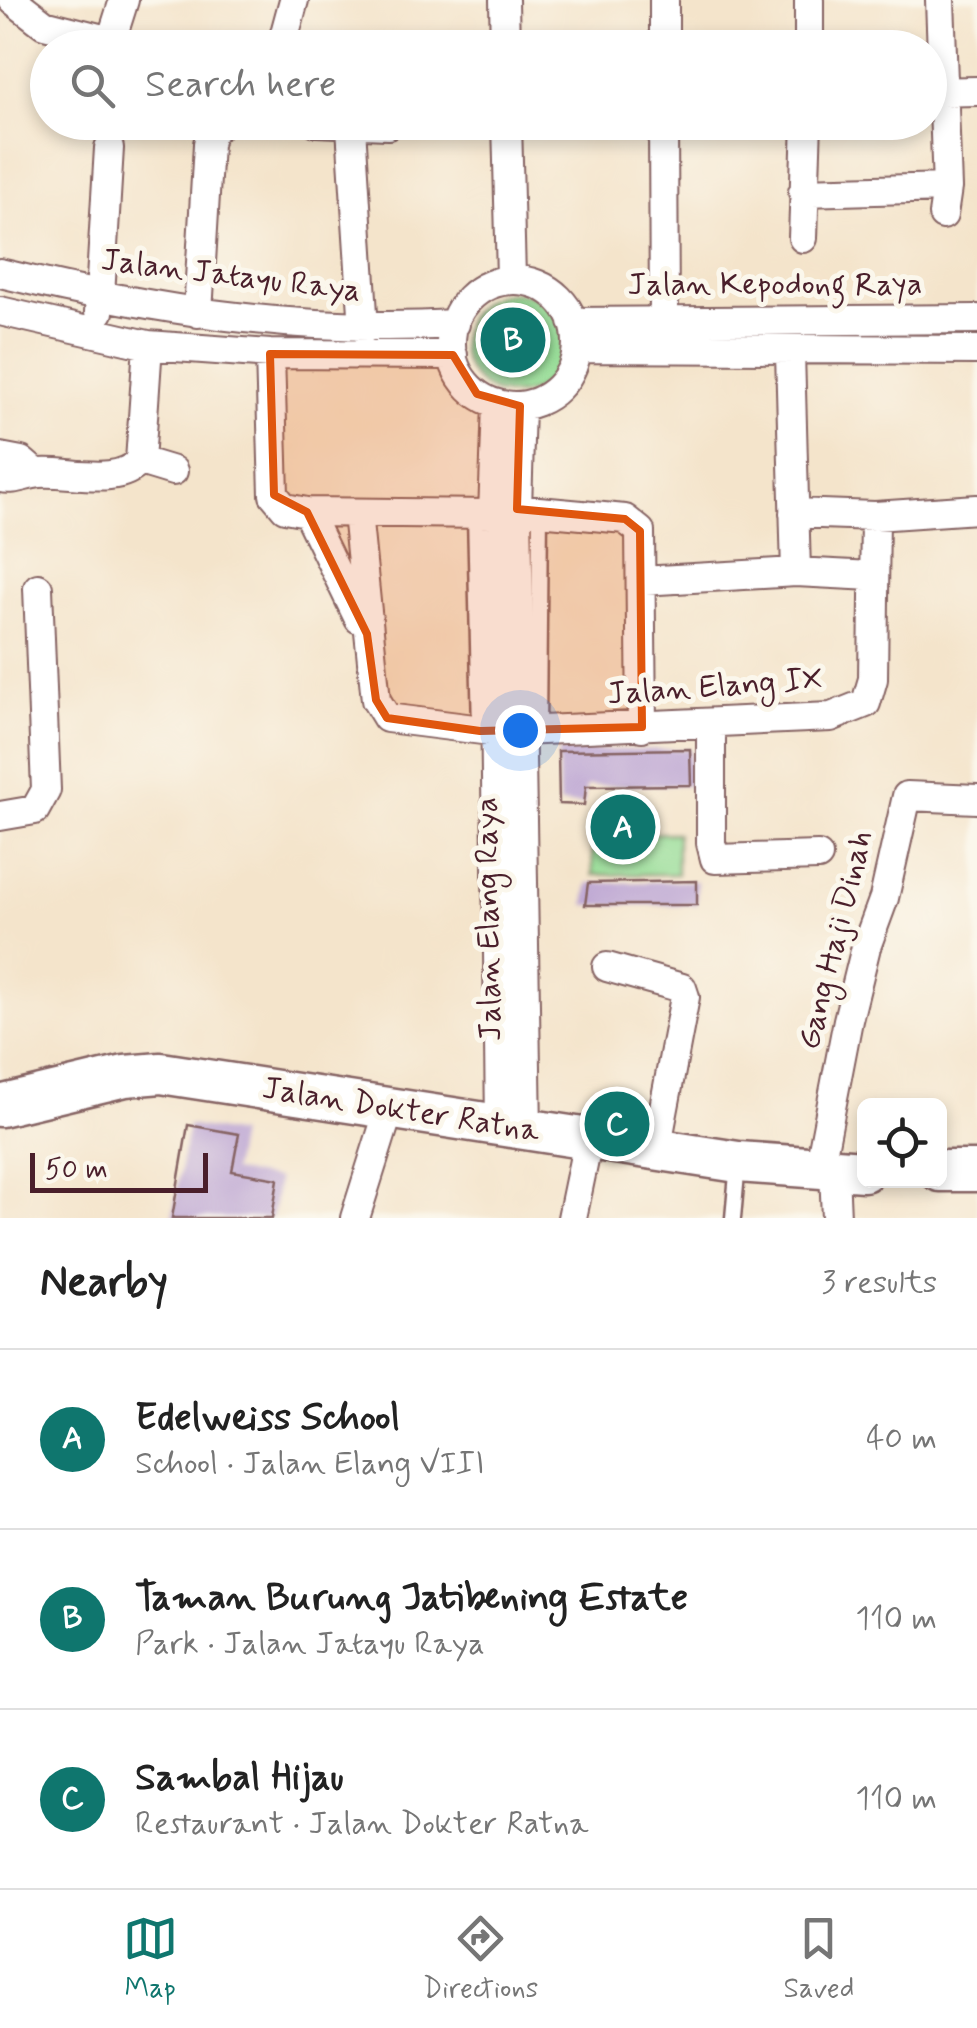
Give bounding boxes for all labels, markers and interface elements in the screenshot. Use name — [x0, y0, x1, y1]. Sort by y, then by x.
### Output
search box — [30, 30, 947, 140]
icon: search — [65, 58, 120, 113]
text: Search here — [145, 61, 336, 110]
street label: Jalan Jatayu Raya — [99, 239, 363, 313]
street label: Jalan Kepodong Raya — [628, 264, 922, 309]
pin: B — [480, 302, 546, 378]
street label: Jalan Elang IX — [606, 659, 824, 717]
your location — [495, 705, 546, 756]
pin: A — [590, 790, 656, 864]
street label: Jalan Elang Raya — [466, 797, 514, 1041]
street label: Gang Haji Dinah — [788, 826, 885, 1054]
street label: Jalan Dokter Ratna — [259, 1067, 543, 1153]
pin: C — [584, 1086, 650, 1162]
map controls — [857, 1098, 947, 1188]
button: locate — [857, 1098, 947, 1188]
scale bar — [30, 1148, 208, 1192]
text: 50 m — [45, 1152, 108, 1189]
text: Nearby — [40, 1256, 168, 1311]
text: 3 results — [821, 1262, 937, 1304]
text: Edelweiss School — [135, 1394, 400, 1443]
text: A — [62, 1418, 83, 1460]
text: 40 m — [866, 1418, 937, 1460]
text: School · Jalan Elang VIII — [135, 1443, 485, 1485]
text: Taman Burung Jatibening Estate — [135, 1574, 688, 1623]
text: B — [62, 1598, 83, 1640]
text: 110 m — [856, 1598, 937, 1640]
text: Park · Jalan Jatayu Raya — [135, 1623, 485, 1665]
text: Sambal Hijau — [135, 1754, 344, 1803]
text: C — [61, 1778, 84, 1820]
text: 110 m — [856, 1778, 937, 1820]
text: Restaurant · Jalan Dokter Ratna — [135, 1803, 589, 1845]
tab: Map — [123, 1911, 178, 2008]
tab: Directions — [423, 1911, 538, 2008]
tab: Saved — [784, 1911, 854, 2008]

